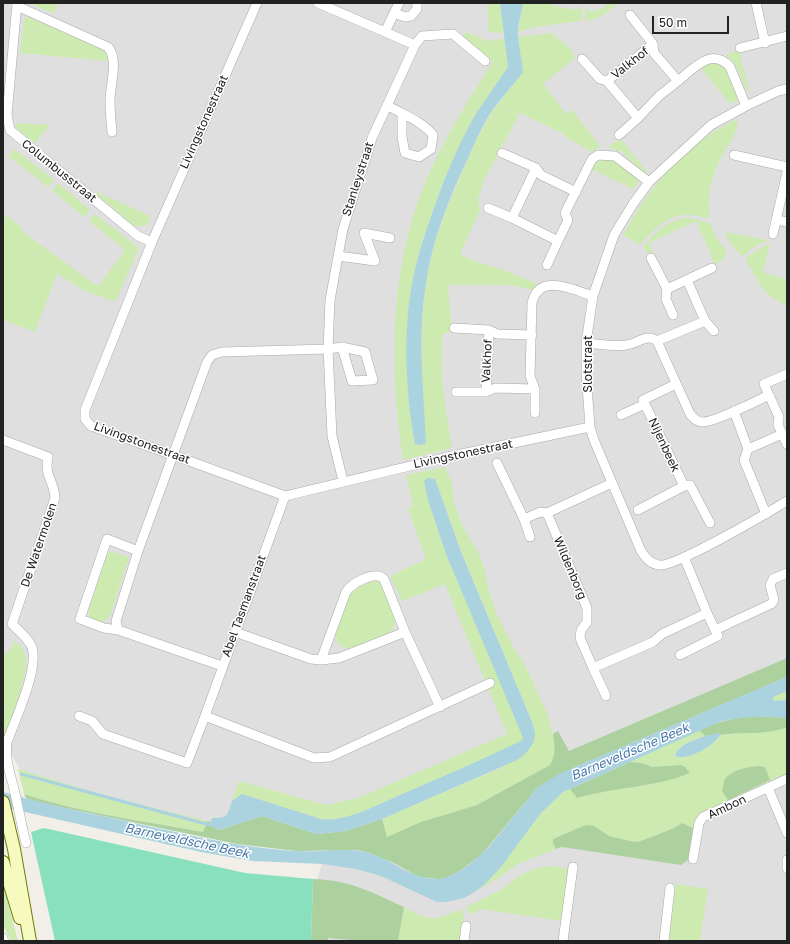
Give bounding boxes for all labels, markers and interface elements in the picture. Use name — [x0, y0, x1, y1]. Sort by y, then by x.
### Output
scale bar — [654, 8, 731, 34]
text: 50 m — [659, 15, 687, 30]
street label: Valkhof — [608, 44, 652, 82]
street label: Livingstonestraat — [177, 73, 231, 171]
street label: Columbusstraat — [19, 136, 99, 206]
street label: Stanleystraat — [339, 140, 377, 218]
street label: Slotstraat — [581, 335, 595, 393]
street label: Valkhof — [479, 339, 495, 383]
street label: Nijenbeek — [645, 416, 683, 474]
street label: Livingstonestraat — [92, 419, 192, 467]
street label: Livingstonestraat — [412, 436, 514, 472]
street label: De Watermolen — [18, 501, 60, 589]
street label: Wildenborg — [550, 534, 590, 602]
street label: Abel Tasmanstraat — [219, 553, 269, 659]
water label: Barneveldsche Beek — [569, 720, 691, 784]
street label: Ambon — [706, 792, 748, 822]
water label: Barneveldsche Beek — [123, 820, 251, 862]

